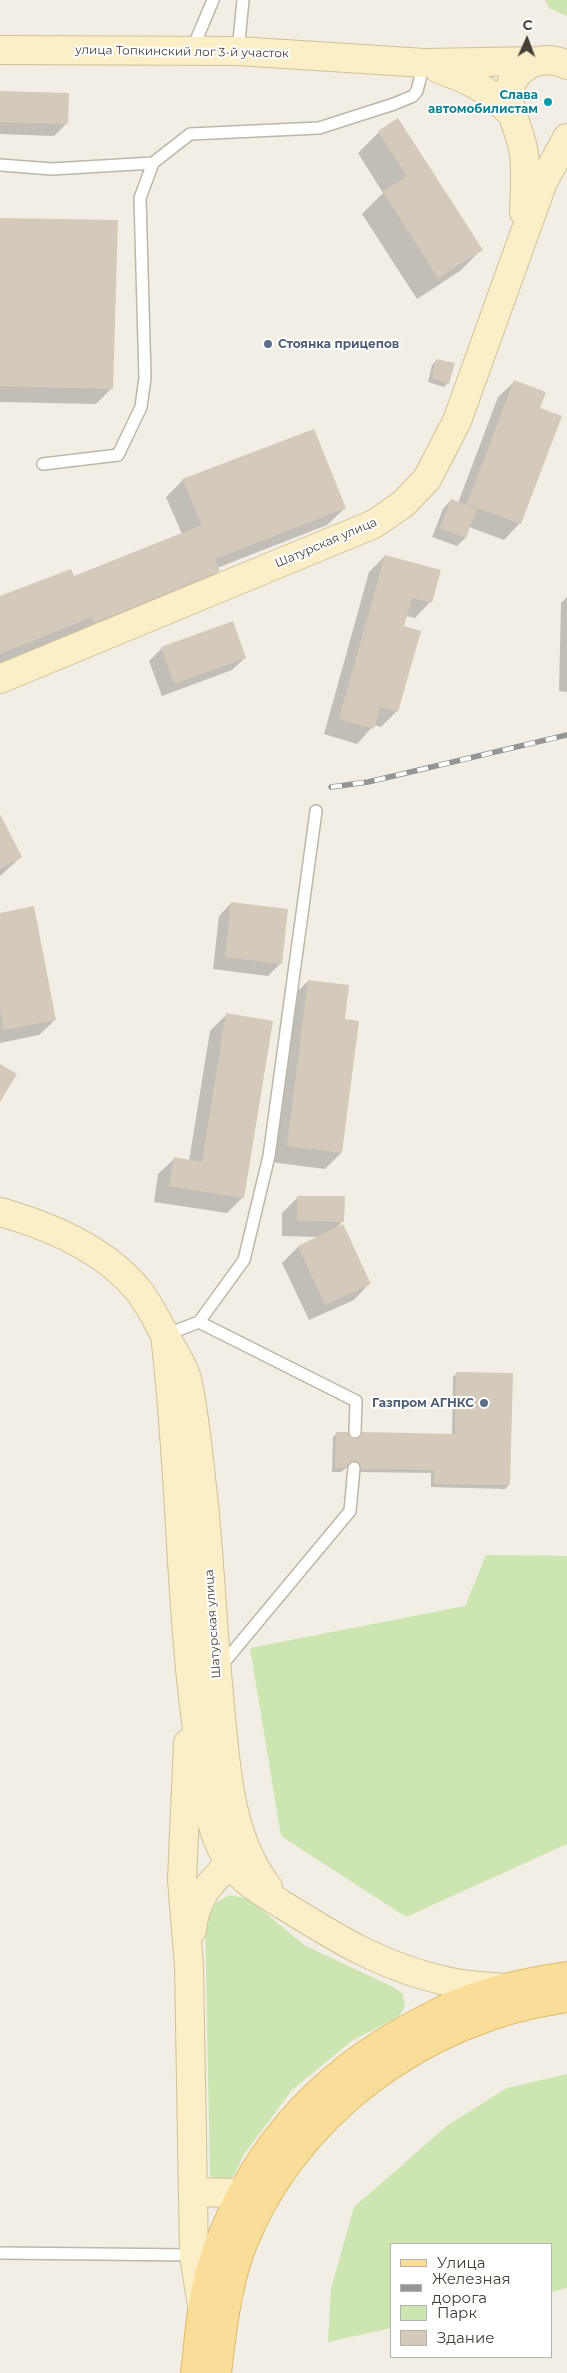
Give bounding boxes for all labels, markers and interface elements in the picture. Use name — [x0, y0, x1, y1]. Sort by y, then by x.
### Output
north arrow — [502, 15, 552, 65]
text: С — [522, 16, 533, 34]
street label: улица Топкинский лог 3-й участок — [75, 43, 289, 61]
place label: Слава автомобилистам — [428, 88, 538, 116]
marker: Слава автомобилистам — [542, 96, 554, 108]
place label: Стоянка прицепов — [278, 337, 399, 351]
marker: Стоянка прицепов — [262, 338, 274, 350]
street label: Шатурская улица — [273, 515, 379, 571]
place label: Газпром АГНКС — [372, 1396, 474, 1410]
marker: Газпром АГНКС — [478, 1397, 490, 1409]
street label: Шатурская улица — [202, 1569, 224, 1679]
legend — [390, 2243, 552, 2358]
text: Улица — [437, 2253, 485, 2272]
text: Железная дорога — [432, 2269, 511, 2307]
text: Парк — [437, 2303, 477, 2322]
text: Здание — [437, 2328, 495, 2347]

